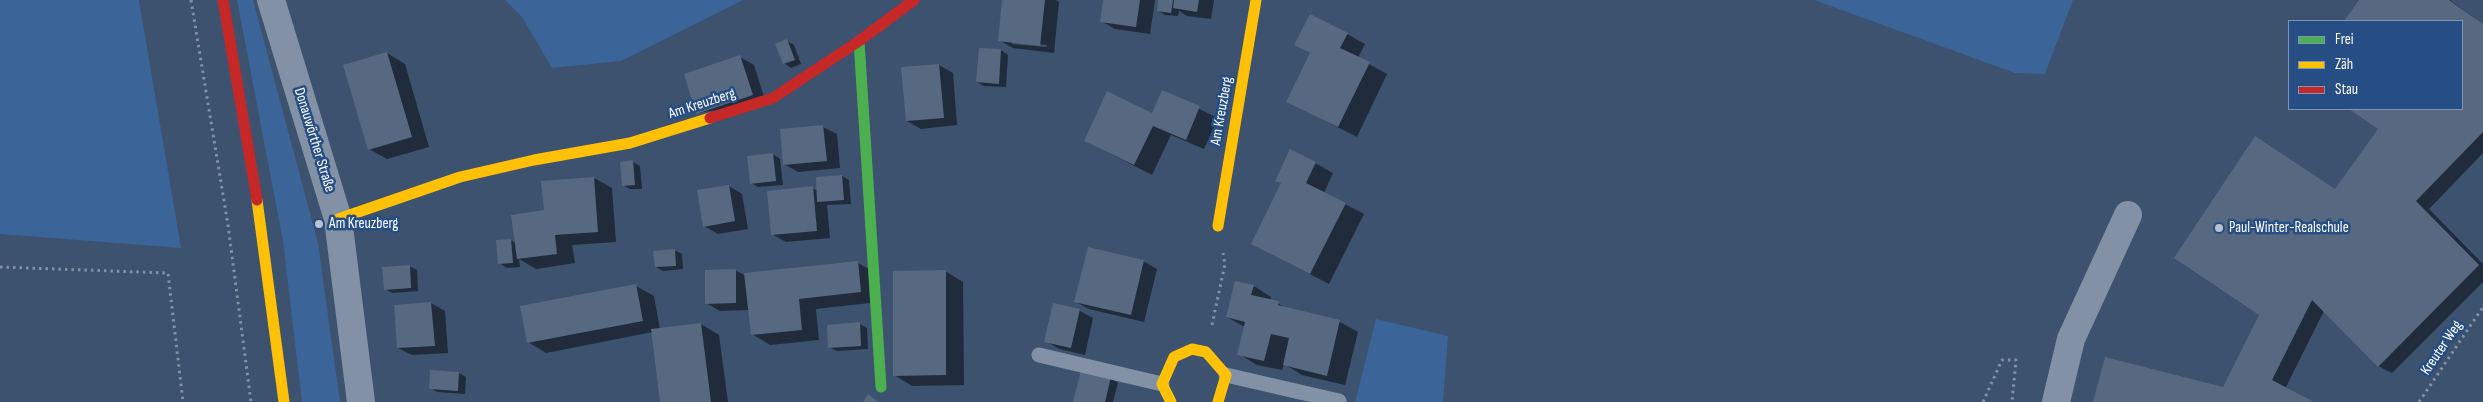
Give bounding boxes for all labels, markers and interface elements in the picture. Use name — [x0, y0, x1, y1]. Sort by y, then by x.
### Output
legend — [2288, 20, 2463, 110]
text: Frei — [2335, 30, 2354, 49]
text: Zäh — [2335, 55, 2353, 74]
street label: Am Kreuzberg — [1207, 75, 1237, 147]
text: Stau — [2335, 80, 2358, 99]
street label: Am Kreuzberg — [666, 85, 738, 123]
street label: Donauwörther Straße — [290, 86, 338, 194]
place label: Am Kreuzberg — [329, 215, 398, 233]
marker: Am Kreuzberg — [313, 218, 325, 230]
place label: Paul-Winter-Realschule — [2229, 219, 2349, 237]
marker: Paul-Winter-Realschule — [2213, 222, 2225, 234]
street label: Kreuter Weg — [2417, 317, 2467, 379]

